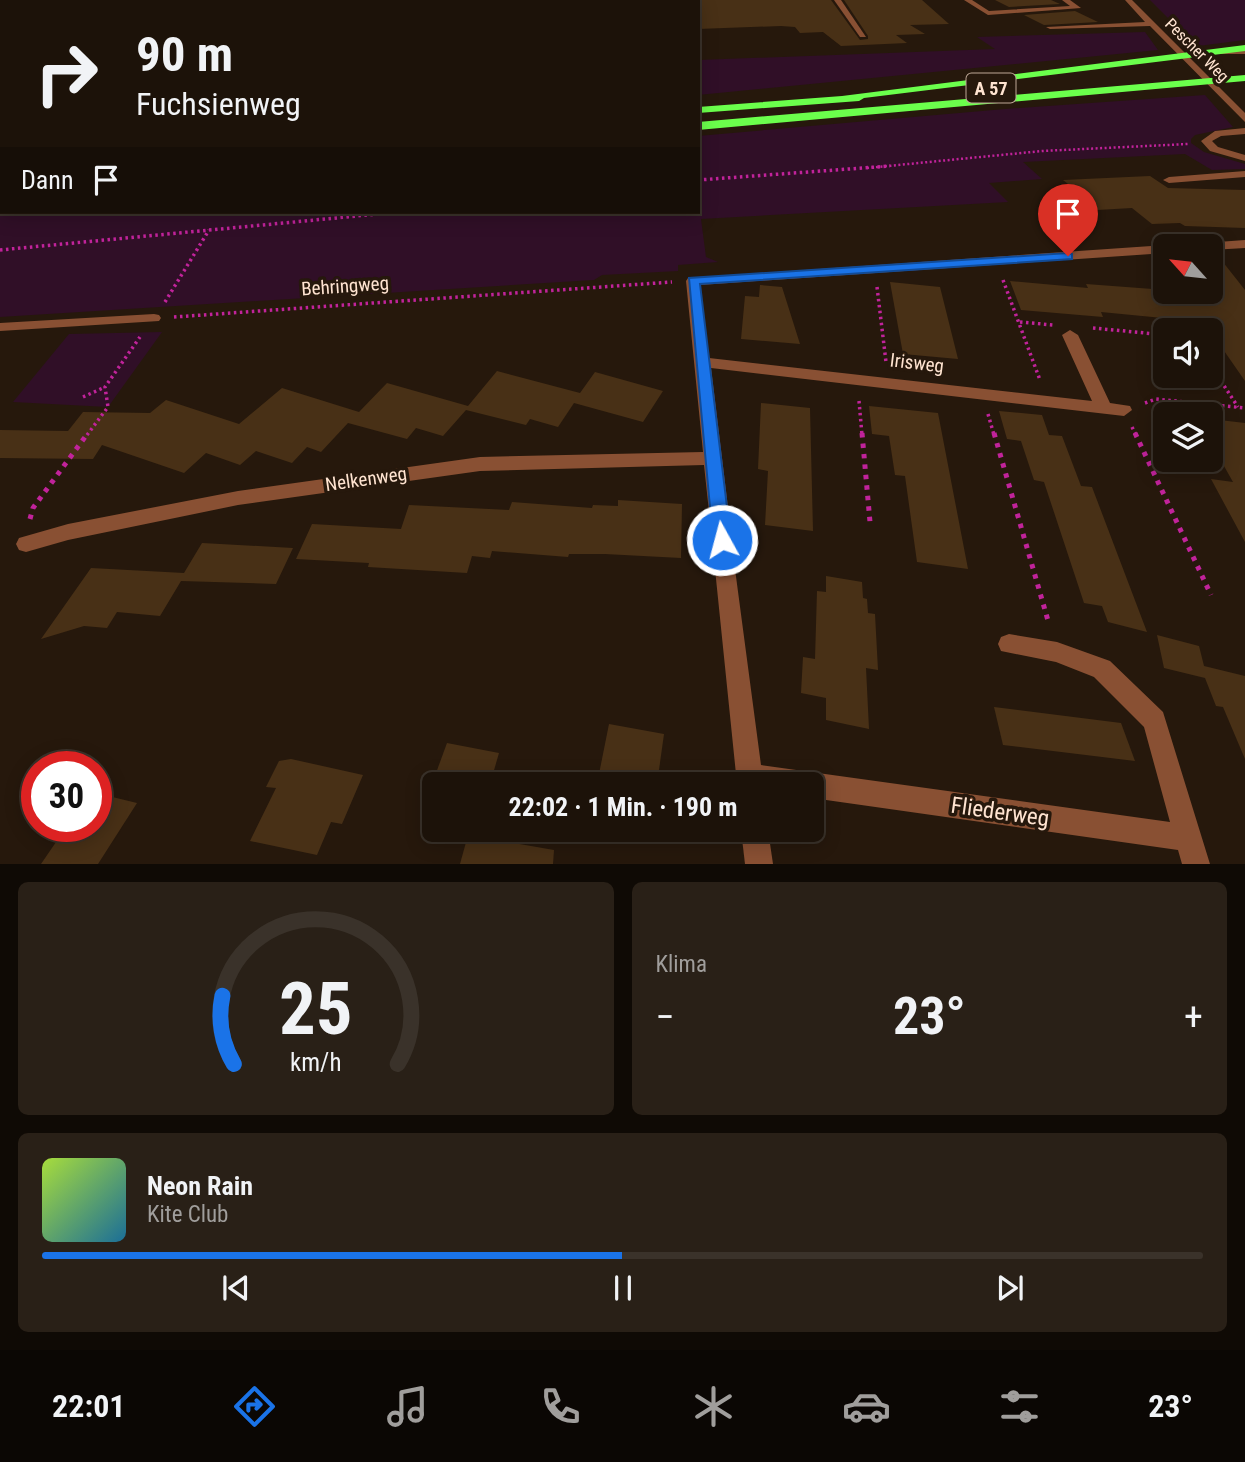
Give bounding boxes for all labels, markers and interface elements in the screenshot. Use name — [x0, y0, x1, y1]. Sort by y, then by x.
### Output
street label: Pescher Weg — [1161, 14, 1233, 86]
text: 90 m — [136, 26, 233, 83]
icon: right — [21, 28, 112, 119]
road number: A 57 — [967, 74, 1016, 102]
text: Fuchsienweg — [136, 85, 301, 123]
icon: arrive — [87, 161, 125, 199]
text: Dann — [21, 165, 73, 195]
pin — [1038, 184, 1098, 256]
icon: arrive — [1049, 195, 1087, 233]
north arrow — [1153, 234, 1223, 304]
map controls — [1153, 234, 1223, 472]
street label: Behringweg — [300, 271, 390, 301]
button: sound — [1153, 318, 1223, 388]
street label: Irisweg — [889, 348, 945, 378]
button: layers — [1153, 402, 1223, 472]
street label: Nelkenweg — [324, 462, 408, 496]
position arrow — [685, 503, 759, 577]
speed limit sign: 30 — [21, 751, 112, 842]
text: 22:02 · 1 Min. · 190 m — [509, 792, 737, 822]
street label: Fliederweg — [949, 792, 1051, 832]
text: Klima — [656, 951, 707, 978]
text: 25 — [279, 967, 353, 1053]
text: 23° — [893, 986, 966, 1047]
text: − — [656, 995, 675, 1039]
text: + — [1184, 995, 1203, 1039]
text: km/h — [290, 1048, 341, 1077]
text: Neon Rain — [147, 1171, 253, 1201]
text: Kite Club — [147, 1201, 228, 1228]
icon: previous — [217, 1269, 255, 1307]
icon: pause — [604, 1269, 642, 1307]
icon: next — [991, 1269, 1029, 1307]
icon: directions — [230, 1382, 279, 1431]
icon: music — [383, 1382, 432, 1431]
icon: phone — [536, 1382, 585, 1431]
icon: climate — [689, 1382, 738, 1431]
icon: car — [842, 1382, 891, 1431]
icon: filters — [995, 1382, 1044, 1431]
text: 22:01 — [52, 1387, 125, 1425]
text: 23° — [1148, 1387, 1193, 1425]

